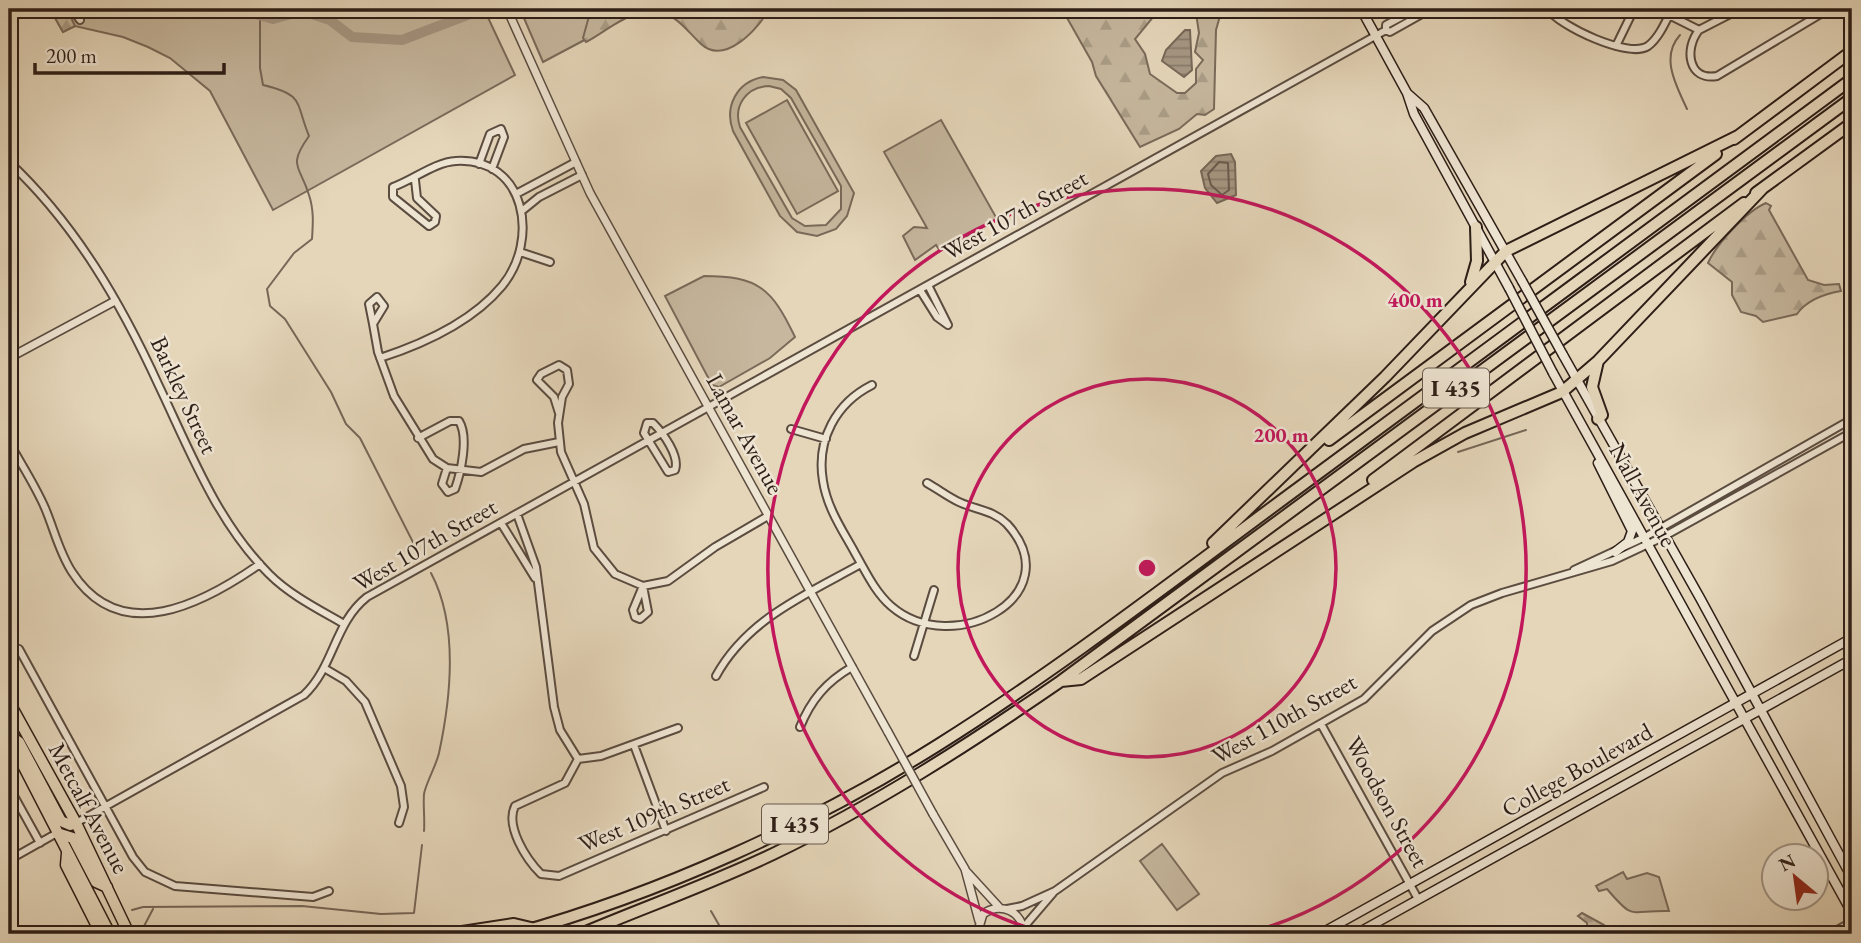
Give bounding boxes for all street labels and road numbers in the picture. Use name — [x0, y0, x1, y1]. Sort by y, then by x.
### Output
street label: West 107th Street — [937, 162, 1093, 267]
street label: Barkley Street — [144, 331, 225, 459]
street label: Lamar Avenue — [700, 368, 791, 500]
road number: I 435 — [1423, 368, 1489, 408]
street label: Nall Avenue — [1602, 437, 1685, 552]
street label: West 107th Street — [347, 491, 503, 598]
street label: West 110th Street — [1206, 666, 1362, 771]
street label: College Boulevard — [1496, 715, 1658, 824]
street label: Woodson Street — [1339, 731, 1436, 873]
street label: Metcalf Avenue — [42, 737, 137, 879]
street label: West 109th Street — [574, 768, 734, 859]
road number: I 435 — [762, 804, 828, 844]

